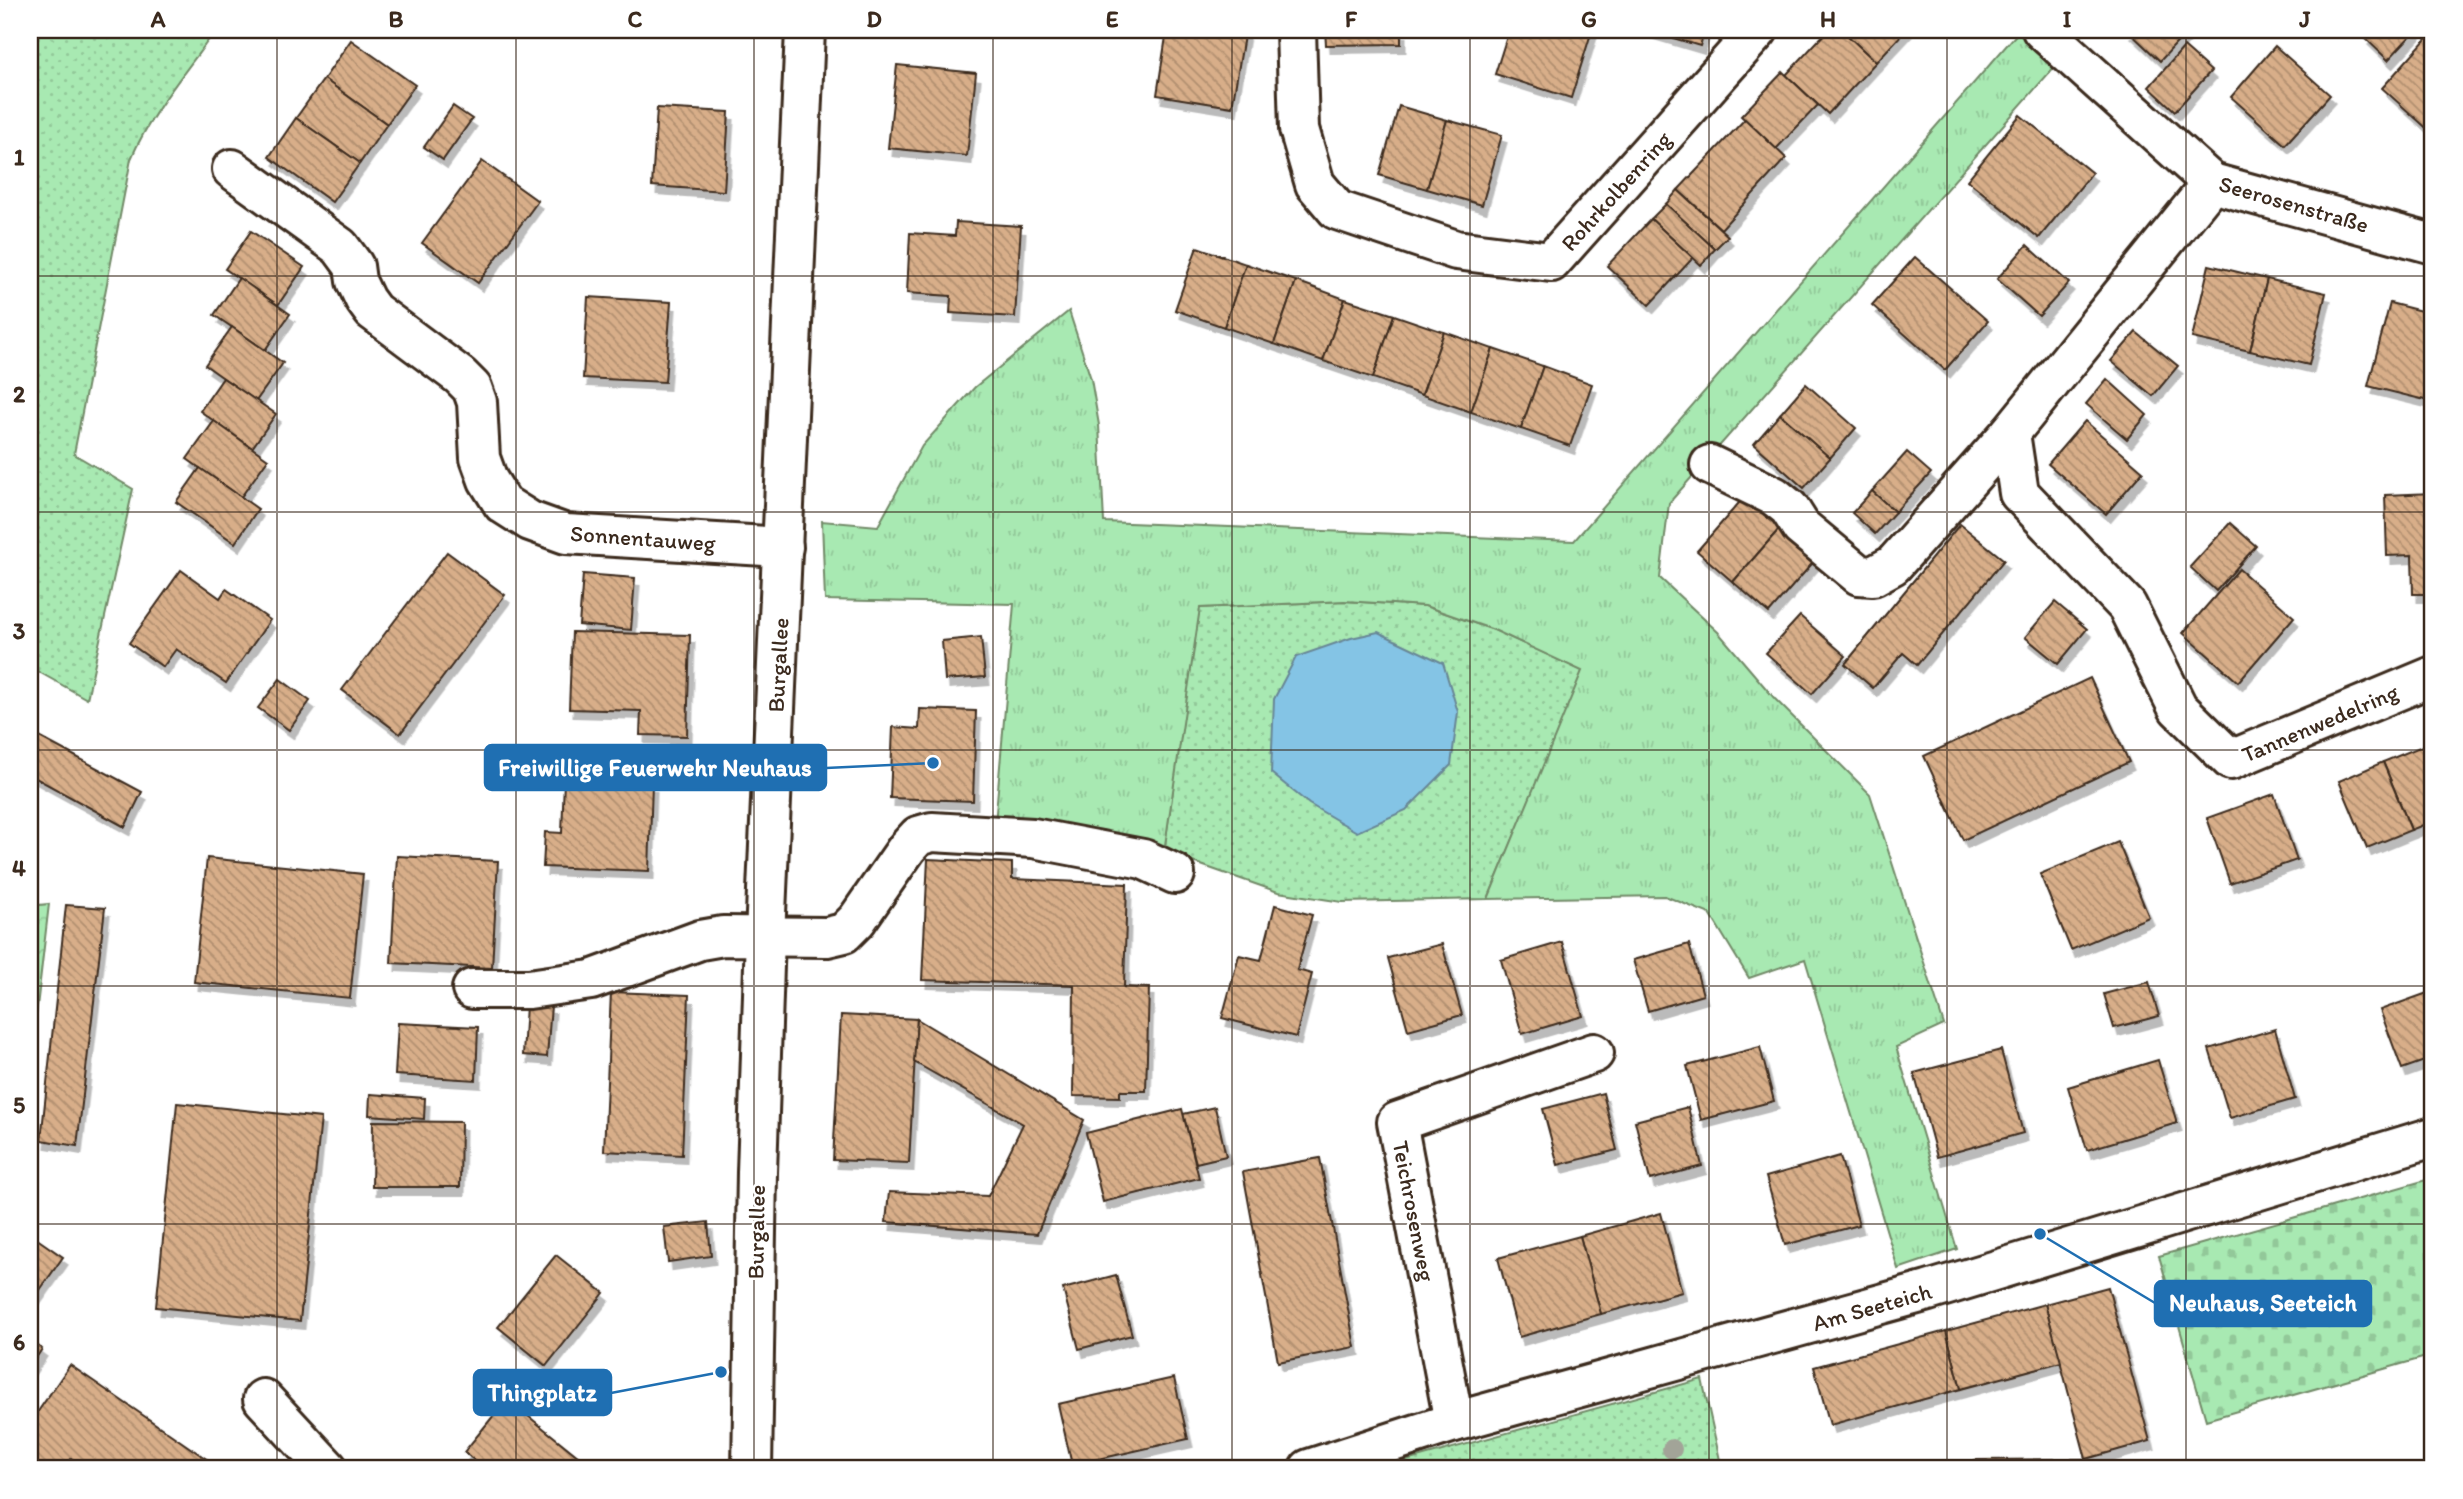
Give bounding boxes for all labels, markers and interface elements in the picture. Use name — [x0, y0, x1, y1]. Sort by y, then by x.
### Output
text: A — [150, 5, 166, 33]
text: B — [389, 5, 404, 33]
text: C — [628, 5, 643, 33]
text: D — [866, 5, 882, 33]
text: E — [1106, 5, 1119, 33]
text: F — [1345, 5, 1358, 33]
text: G — [1581, 5, 1597, 33]
text: H — [1820, 5, 1836, 33]
text: I — [2063, 5, 2072, 33]
text: J — [2298, 5, 2311, 33]
street label: Rohrkolbenring — [1555, 125, 1677, 257]
text: 1 — [14, 143, 25, 171]
street label: Seerosenstraße — [2216, 169, 2372, 239]
text: 2 — [13, 380, 26, 408]
street label: Sonnentauweg — [569, 519, 717, 557]
text: 3 — [13, 617, 26, 645]
street label: Burgallee — [762, 617, 794, 713]
street label: Tannenwedelring — [2237, 677, 2403, 769]
callout: Freiwillige Feuerwehr Neuhaus — [485, 745, 826, 790]
text: Freiwillige Feuerwehr Neuhaus — [498, 753, 812, 783]
text: 4 — [12, 854, 26, 882]
text: 5 — [13, 1091, 25, 1119]
street label: Teichrosenweg — [1387, 1138, 1441, 1284]
street label: Burgallee — [741, 1184, 771, 1280]
street label: Am Seeteich — [1809, 1276, 1935, 1337]
callout: Neuhaus, Seeteich — [2155, 1281, 2371, 1326]
text: Neuhaus, Seeteich — [2169, 1288, 2358, 1317]
text: 6 — [13, 1328, 25, 1356]
callout: Thingplatz — [474, 1370, 611, 1415]
text: Thingplatz — [486, 1378, 597, 1408]

